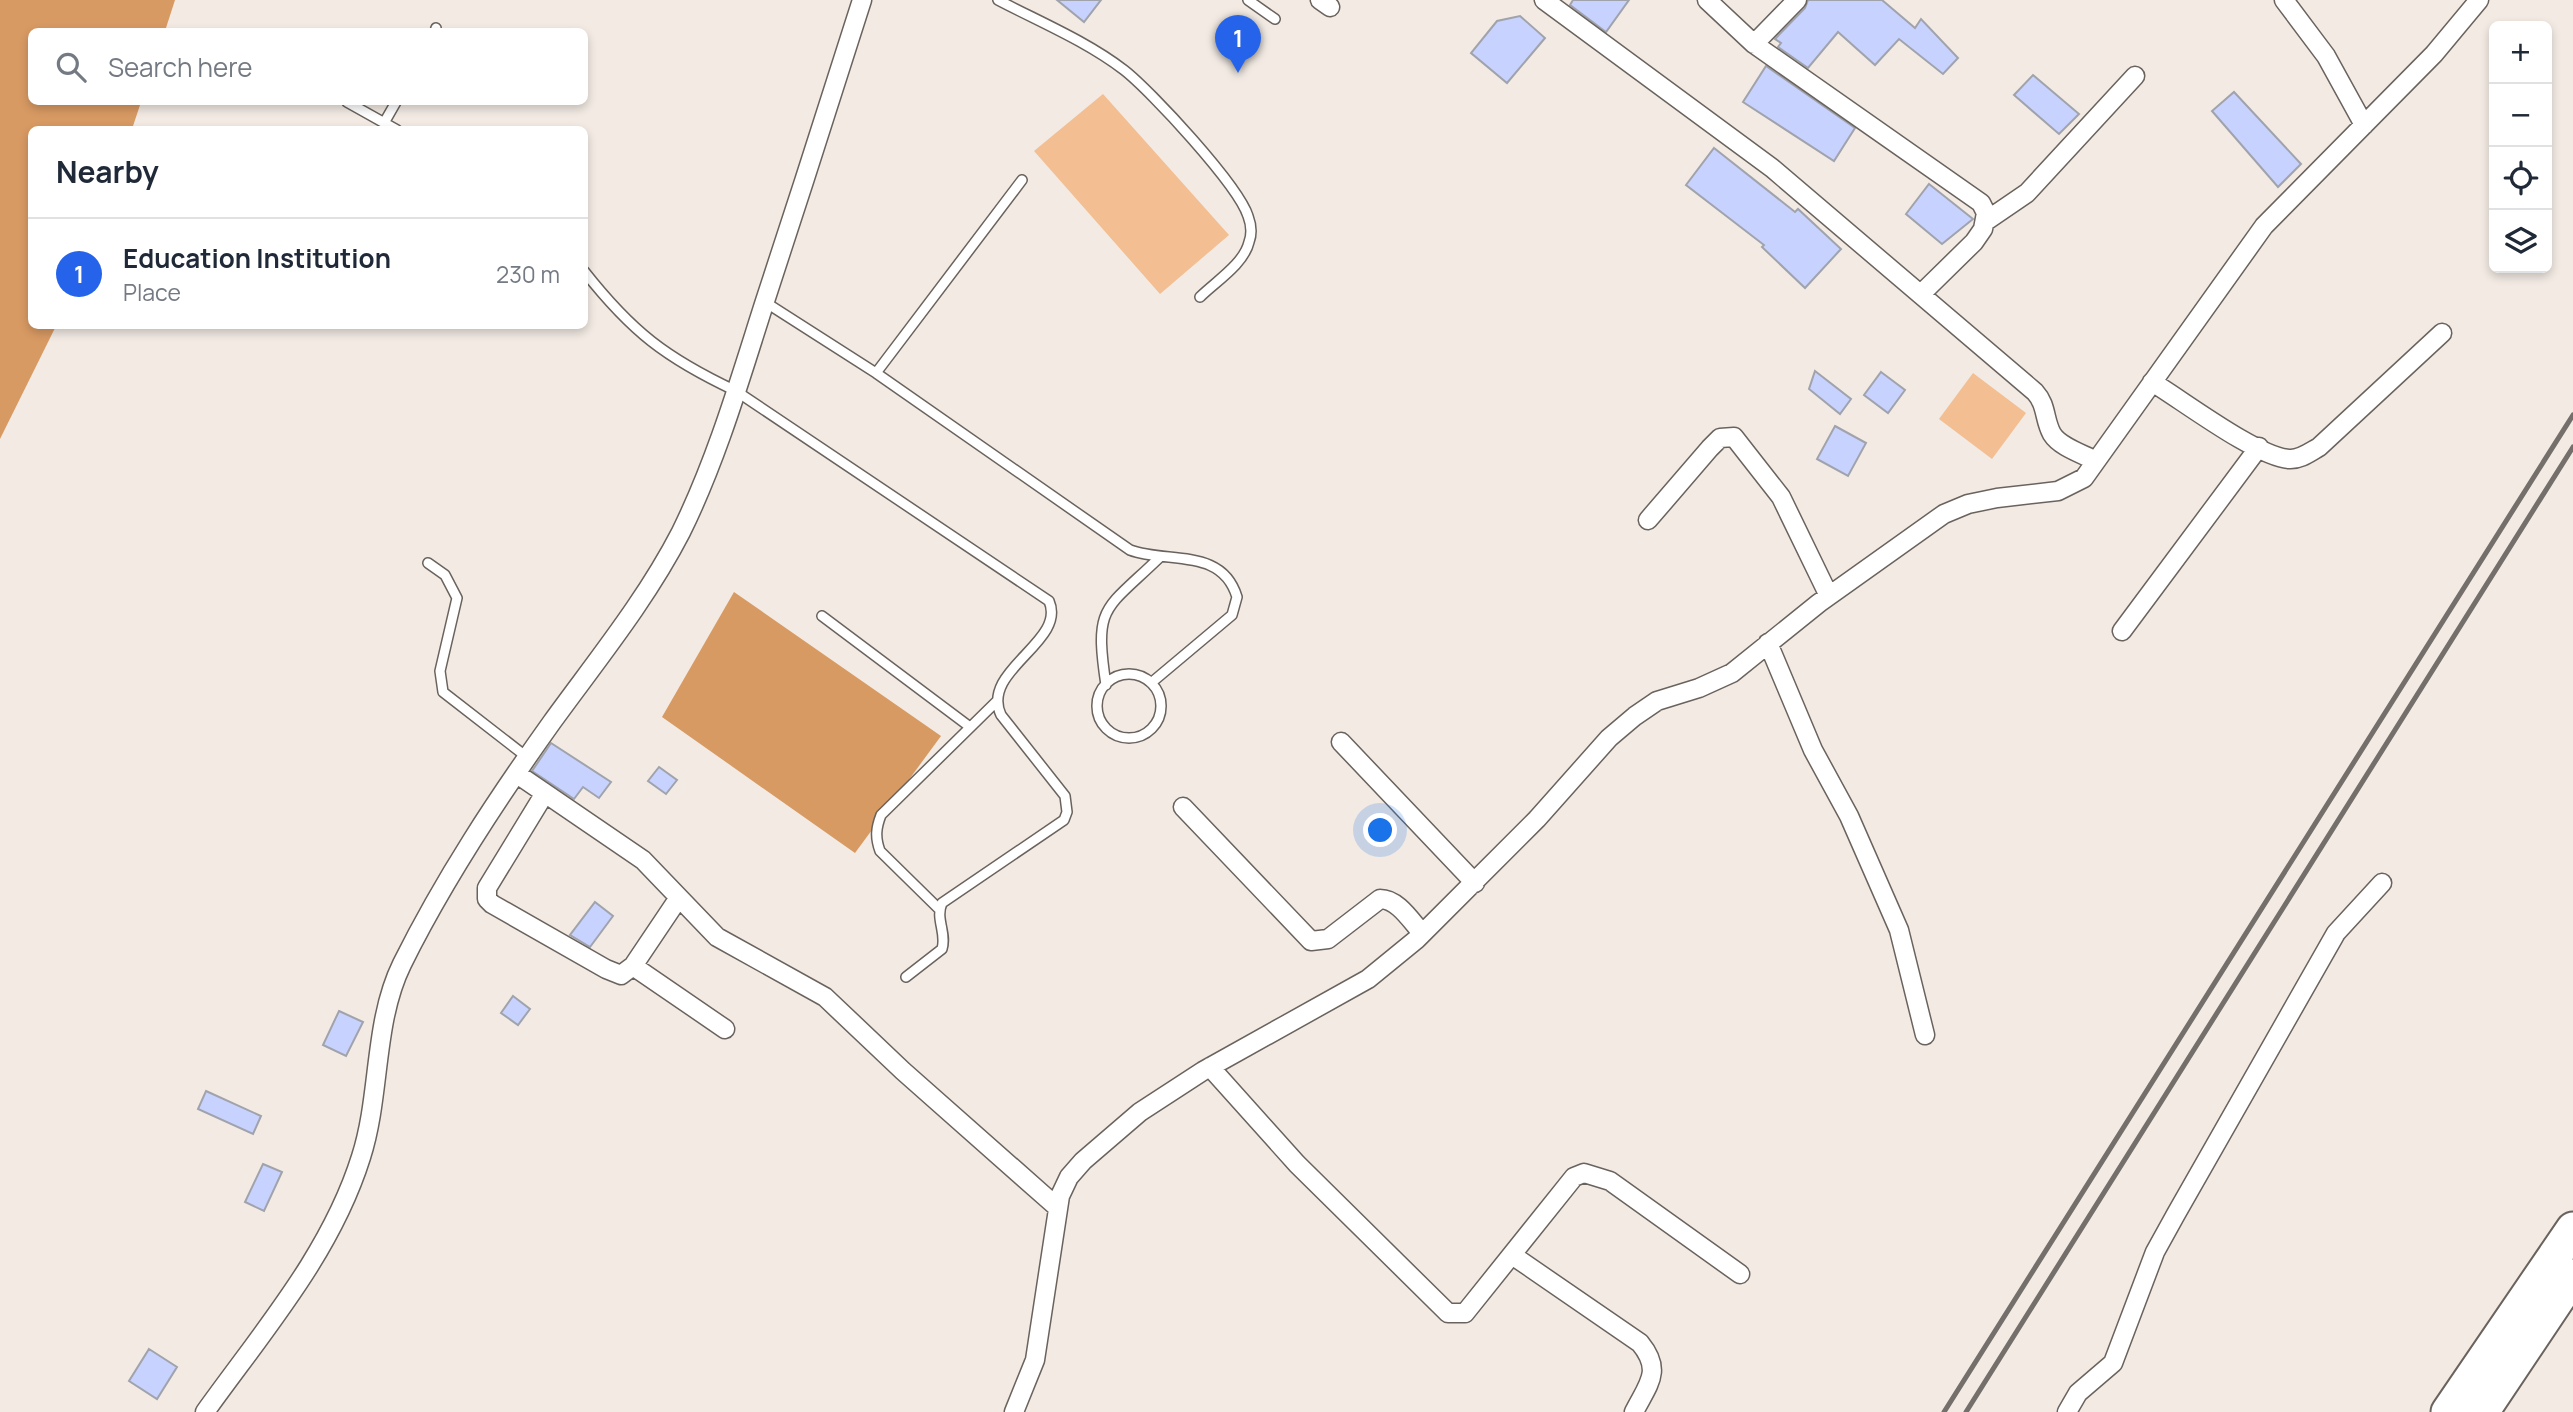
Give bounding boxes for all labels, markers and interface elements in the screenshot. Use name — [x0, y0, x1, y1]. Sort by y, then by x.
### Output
pin: 1 — [1215, 15, 1261, 73]
map controls — [2489, 21, 2552, 273]
button: + — [2489, 21, 2552, 84]
search box — [28, 28, 588, 105]
icon: search — [52, 48, 90, 86]
text: Search here — [108, 49, 253, 85]
button: − — [2489, 84, 2552, 147]
button: locate — [2489, 147, 2552, 210]
text: Nearby — [56, 151, 159, 192]
button: layers — [2489, 210, 2552, 273]
text: Education Institution — [123, 240, 391, 276]
text: 1 — [74, 258, 84, 290]
text: 230 m — [496, 258, 560, 290]
text: Place — [123, 276, 181, 308]
your location — [1363, 813, 1397, 847]

